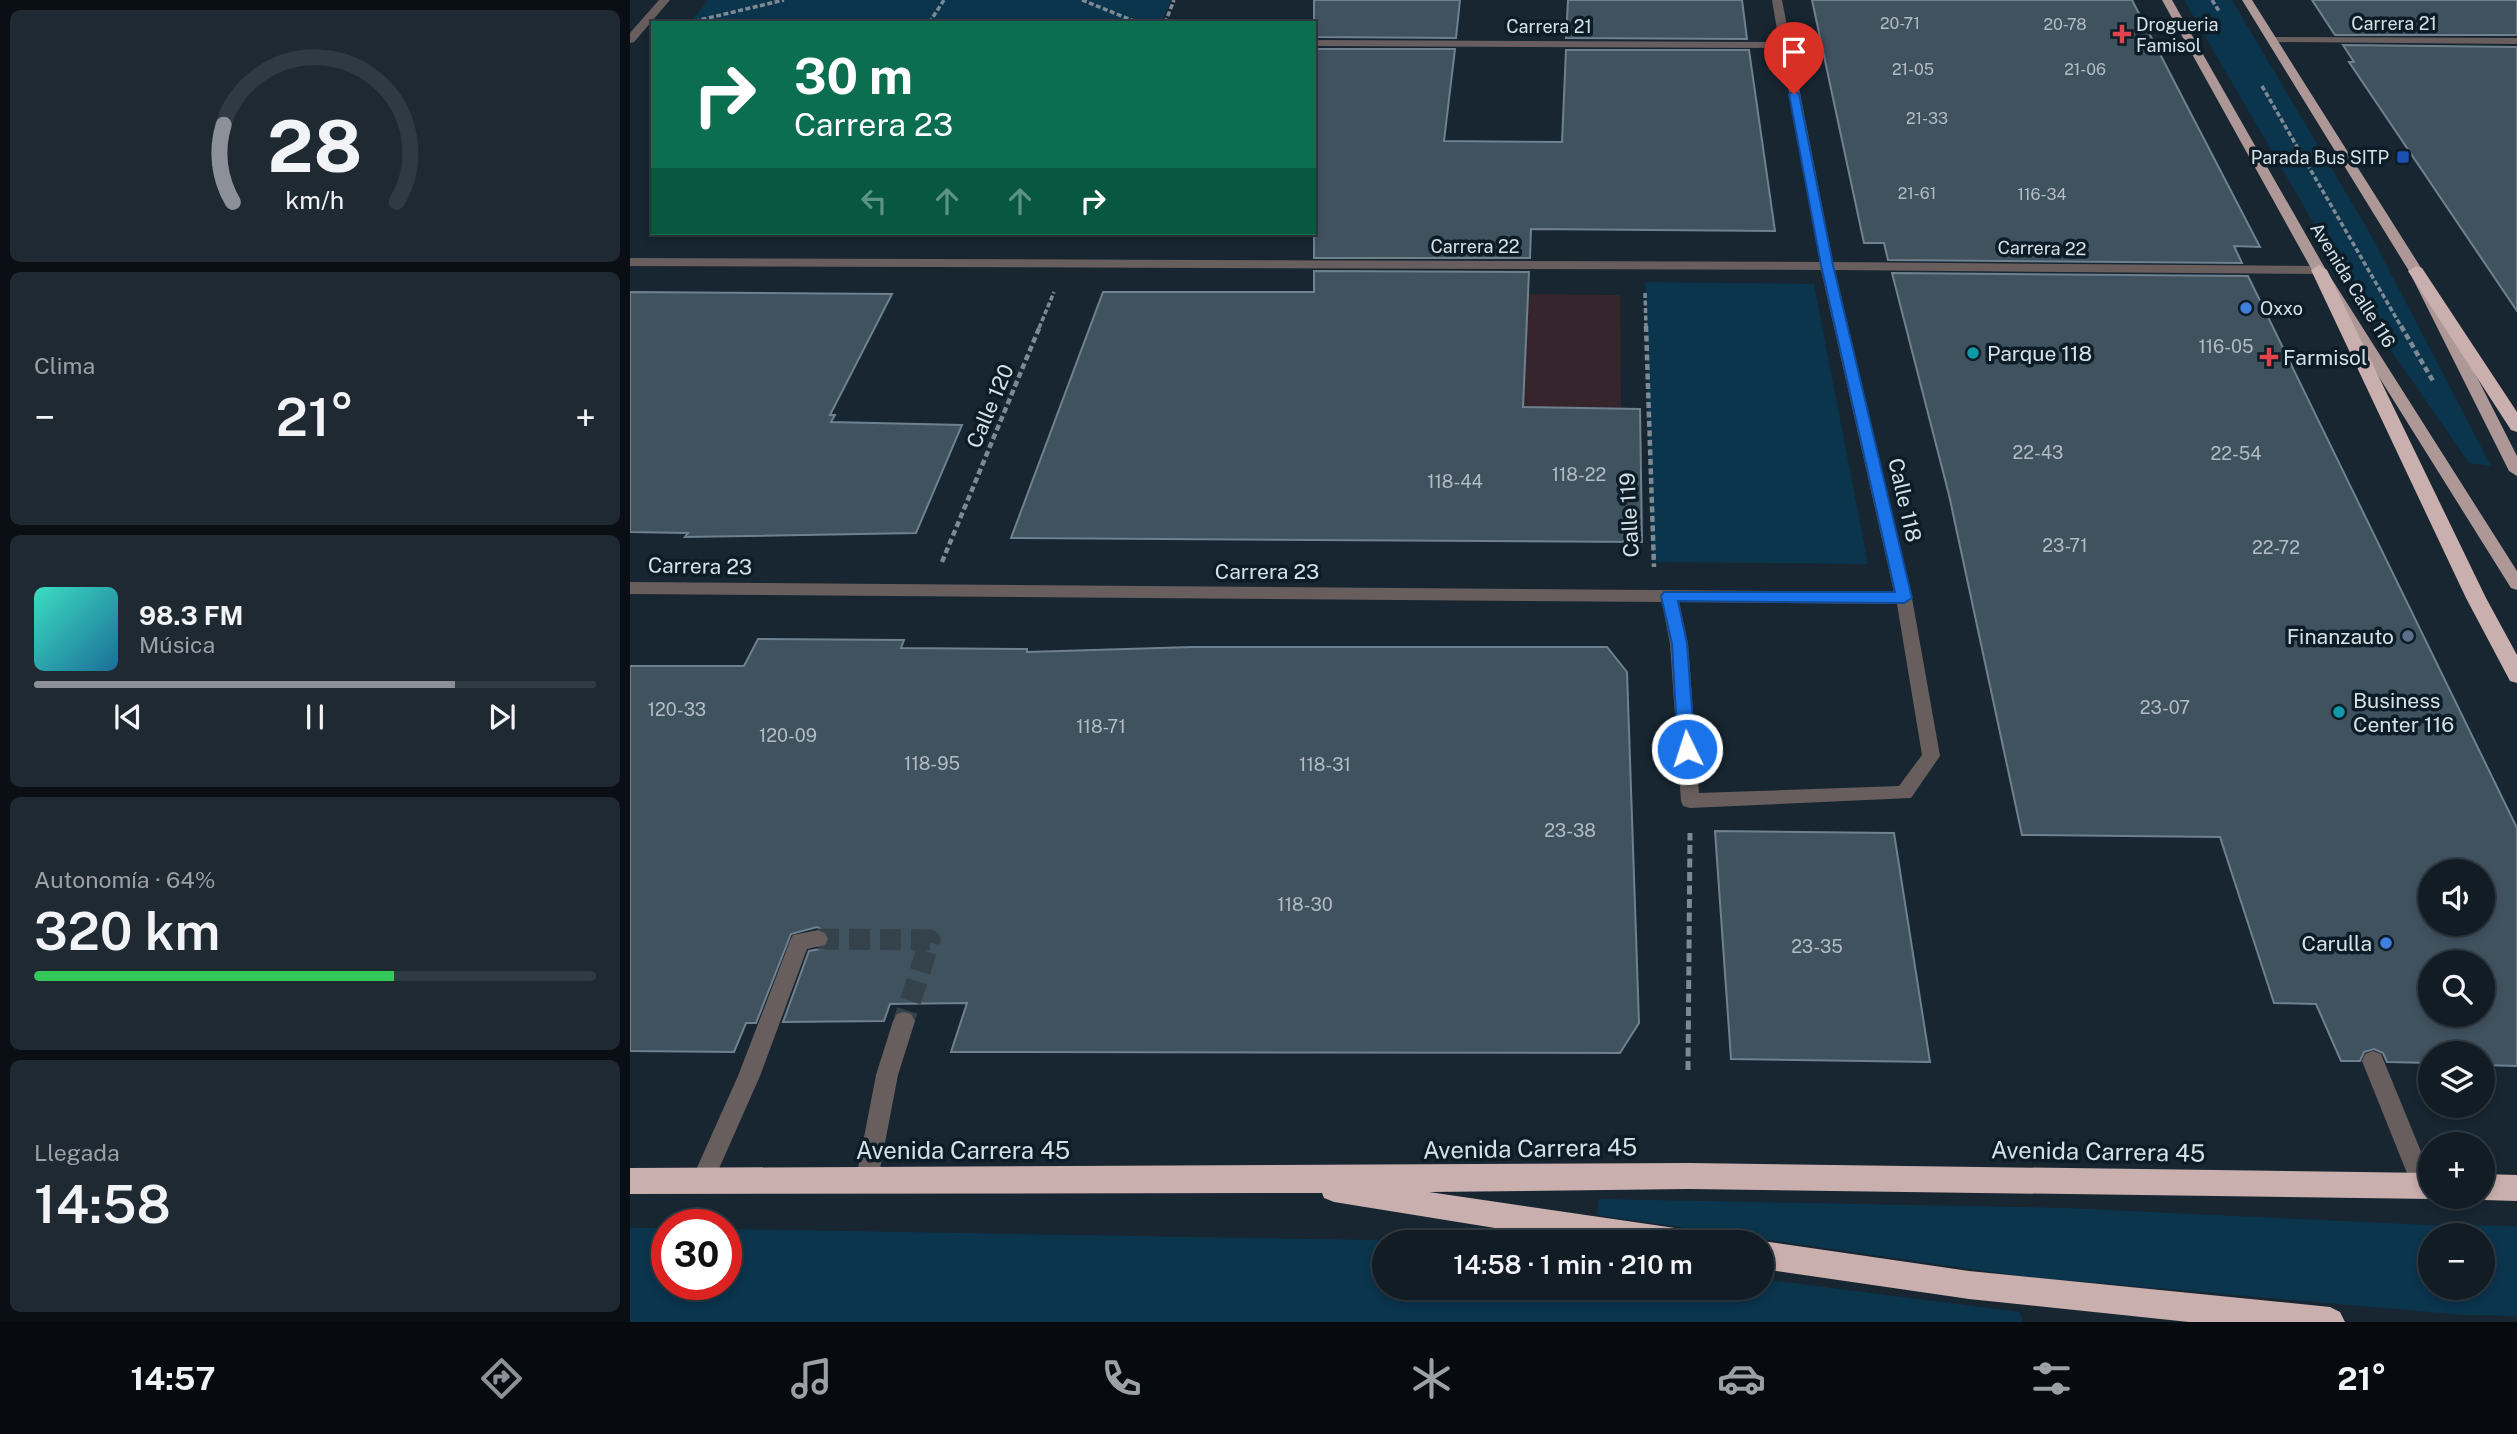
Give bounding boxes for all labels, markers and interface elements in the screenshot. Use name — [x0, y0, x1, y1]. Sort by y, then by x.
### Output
street label: Carrera 21 — [2351, 13, 2437, 34]
house number: 20-71 — [1880, 14, 1920, 33]
place label: Drogueria Famisol — [2136, 14, 2219, 56]
house number: 20-78 — [2043, 15, 2087, 34]
street label: Carrera 21 — [1506, 16, 1592, 37]
pin — [1764, 22, 1824, 94]
marker: Drogueria Famisol — [2114, 26, 2130, 42]
icon: arrive — [1775, 33, 1813, 71]
text: 30 m — [794, 47, 913, 105]
icon: right — [679, 49, 770, 140]
house number: 21-05 — [1892, 60, 1934, 79]
house number: 21-06 — [2064, 60, 2106, 79]
text: 28 — [267, 104, 363, 189]
text: Carrera 23 — [794, 106, 953, 143]
house number: 21-33 — [1906, 109, 1948, 128]
place label: Parada Bus SITP — [2251, 147, 2389, 168]
marker: Parada Bus SITP — [2395, 149, 2411, 165]
icon: left — [855, 182, 893, 220]
icon: ahead — [928, 182, 966, 220]
icon: ahead — [1001, 182, 1039, 220]
icon: right — [1074, 182, 1112, 220]
house number: 21-61 — [1898, 184, 1936, 203]
text: km/h — [286, 185, 344, 215]
house number: 116-34 — [2017, 185, 2067, 204]
street label: Avenida Calle 116 — [2306, 219, 2400, 351]
street label: Carrera 22 — [1431, 236, 1519, 257]
street label: Carrera 22 — [1997, 237, 2087, 259]
place label: Oxxo — [2260, 298, 2303, 319]
marker: Oxxo — [2238, 300, 2254, 316]
house number: 116-05 — [2198, 336, 2254, 357]
place label: Parque 118 — [1987, 341, 2092, 366]
marker: Parque 118 — [1965, 345, 1981, 361]
place label: Farmisol — [2283, 345, 2367, 370]
marker: Farmisol — [2261, 349, 2277, 365]
text: Clima — [34, 352, 95, 379]
street label: Calle 120 — [961, 360, 1019, 452]
text: 21° — [276, 387, 354, 448]
text: − — [34, 395, 55, 440]
text: + — [575, 395, 596, 440]
house number: 22-43 — [2013, 442, 2063, 463]
house number: 22-54 — [2210, 443, 2262, 464]
street label: Calle 118 — [1883, 456, 1927, 544]
house number: 118-22 — [1552, 464, 1606, 485]
house number: 118-44 — [1427, 471, 1483, 492]
street label: Calle 119 — [1614, 472, 1644, 558]
house number: 23-71 — [2042, 535, 2088, 556]
house number: 22-72 — [2252, 537, 2300, 558]
street label: Carrera 23 — [648, 553, 752, 579]
street label: Carrera 23 — [1215, 559, 1319, 584]
text: 98.3 FM — [139, 600, 243, 631]
place label: Finanzauto — [2287, 624, 2394, 649]
marker: Finanzauto — [2400, 628, 2416, 644]
text: Música — [139, 631, 215, 658]
place label: Business Center 116 — [2353, 688, 2454, 737]
house number: 23-07 — [2140, 697, 2190, 718]
icon: previous — [109, 698, 147, 736]
icon: pause — [296, 698, 334, 736]
icon: next — [483, 698, 521, 736]
house number: 120-33 — [648, 699, 706, 720]
marker: Business Center 116 — [2331, 704, 2347, 720]
position arrow — [1650, 712, 1724, 786]
house number: 118-71 — [1076, 716, 1126, 737]
house number: 120-09 — [759, 725, 817, 746]
house number: 118-95 — [904, 753, 960, 774]
house number: 118-31 — [1299, 754, 1351, 775]
house number: 23-38 — [1544, 820, 1596, 841]
map controls — [2418, 859, 2495, 1300]
button: sound — [2418, 859, 2495, 936]
text: Autonomía · 64% — [34, 866, 215, 893]
house number: 118-30 — [1277, 894, 1333, 915]
text: 320 km — [34, 901, 220, 962]
place label: Carulla — [2302, 931, 2372, 956]
marker: Carulla — [2378, 935, 2394, 951]
house number: 23-35 — [1791, 936, 1843, 957]
button: search — [2418, 950, 2495, 1027]
button: layers — [2418, 1041, 2495, 1118]
street label: Avenida Carrera 45 — [1423, 1132, 1637, 1164]
button: + — [2418, 1132, 2495, 1209]
street label: Avenida Carrera 45 — [1991, 1135, 2205, 1167]
street label: Avenida Carrera 45 — [856, 1136, 1070, 1164]
text: Llegada — [34, 1139, 120, 1166]
text: 14:58 — [34, 1174, 171, 1235]
speed limit sign: 30 — [651, 1209, 742, 1300]
button: − — [2418, 1223, 2495, 1300]
text: 14:58 · 1 min · 210 m — [1453, 1249, 1693, 1280]
icon: directions — [477, 1354, 526, 1403]
icon: music — [787, 1354, 836, 1403]
icon: phone — [1097, 1354, 1146, 1403]
icon: climate — [1407, 1354, 1456, 1403]
icon: car — [1717, 1354, 1766, 1403]
icon: filters — [2027, 1354, 2076, 1403]
text: 14:57 — [131, 1360, 216, 1397]
text: 21° — [2337, 1360, 2386, 1397]

